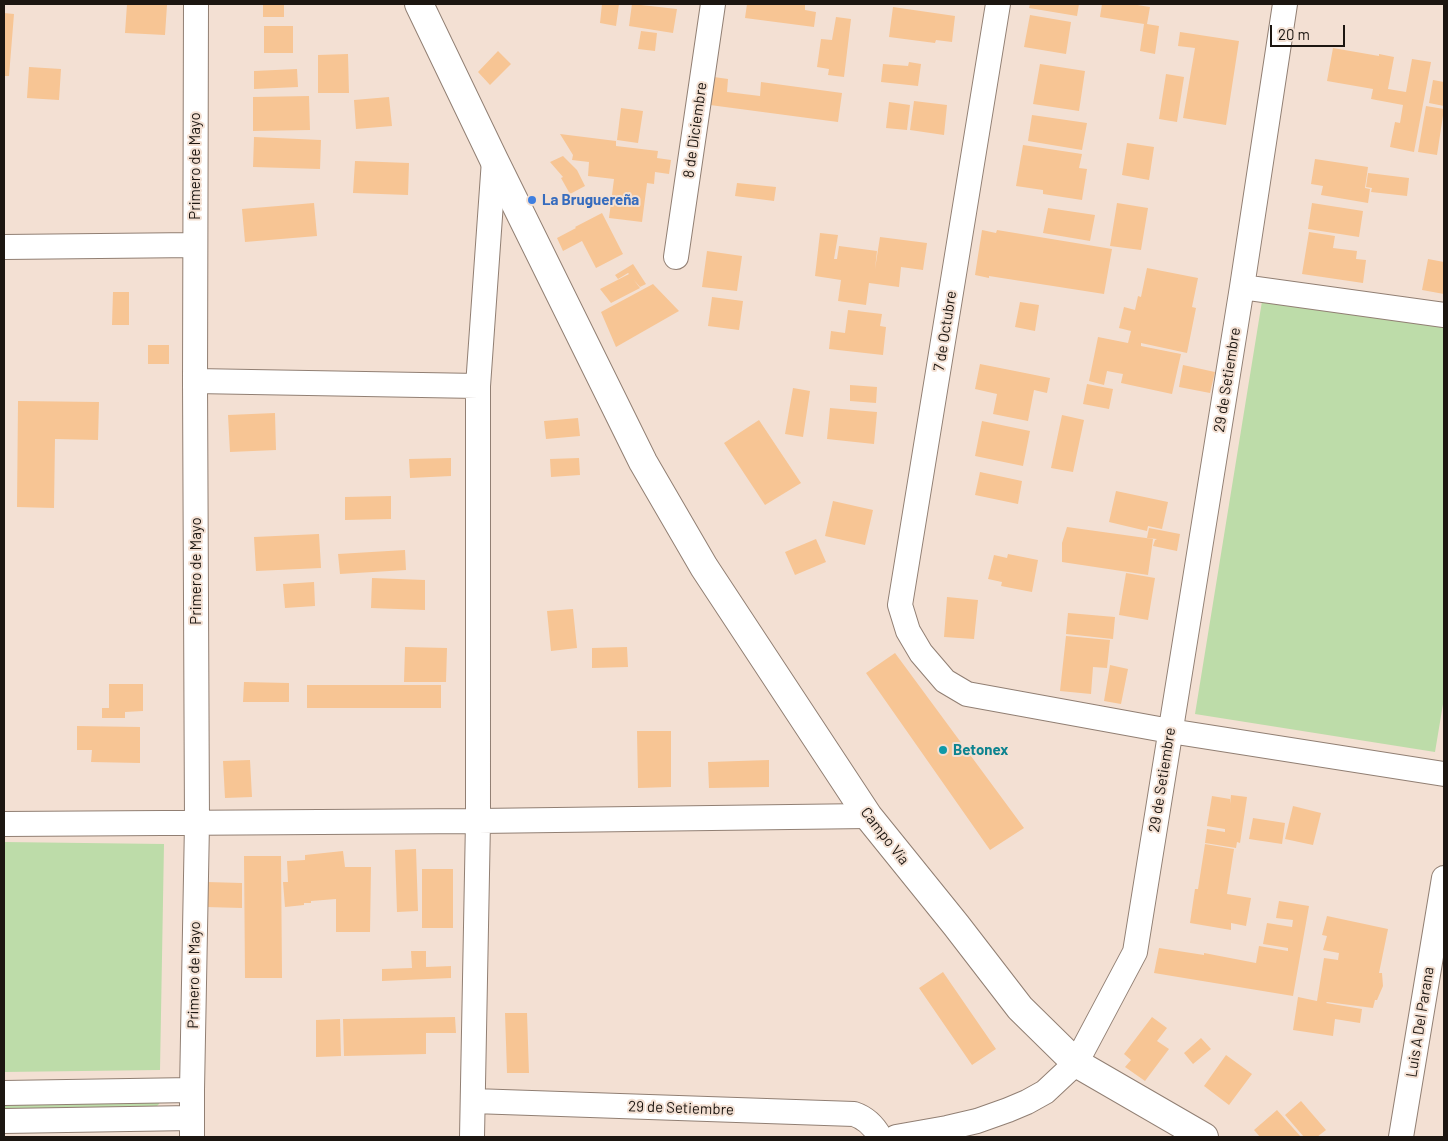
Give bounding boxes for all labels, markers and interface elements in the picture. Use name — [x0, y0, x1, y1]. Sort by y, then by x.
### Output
scale bar — [1273, 15, 1348, 47]
text: 20 m — [1278, 25, 1310, 43]
street label: 8 de Diciembre — [679, 81, 711, 179]
street label: Primero de Mayo — [186, 112, 204, 220]
place label: La Bruguereña — [542, 191, 639, 209]
marker: La Bruguereña — [526, 194, 538, 206]
street label: 7 de Octubre — [930, 289, 960, 373]
street label: 29 de Setiembre — [1210, 326, 1244, 434]
street label: Primero de Mayo — [187, 517, 205, 625]
street label: 29 de Setiembre — [1145, 726, 1179, 834]
place label: Betonex — [953, 741, 1008, 759]
marker: Betonex — [937, 744, 949, 756]
street label: Campo Vía — [857, 804, 913, 868]
street label: Primero de Mayo — [184, 921, 204, 1029]
street label: Luis A Del Parana — [1402, 965, 1438, 1079]
street label: 29 de Setiembre — [628, 1097, 734, 1119]

